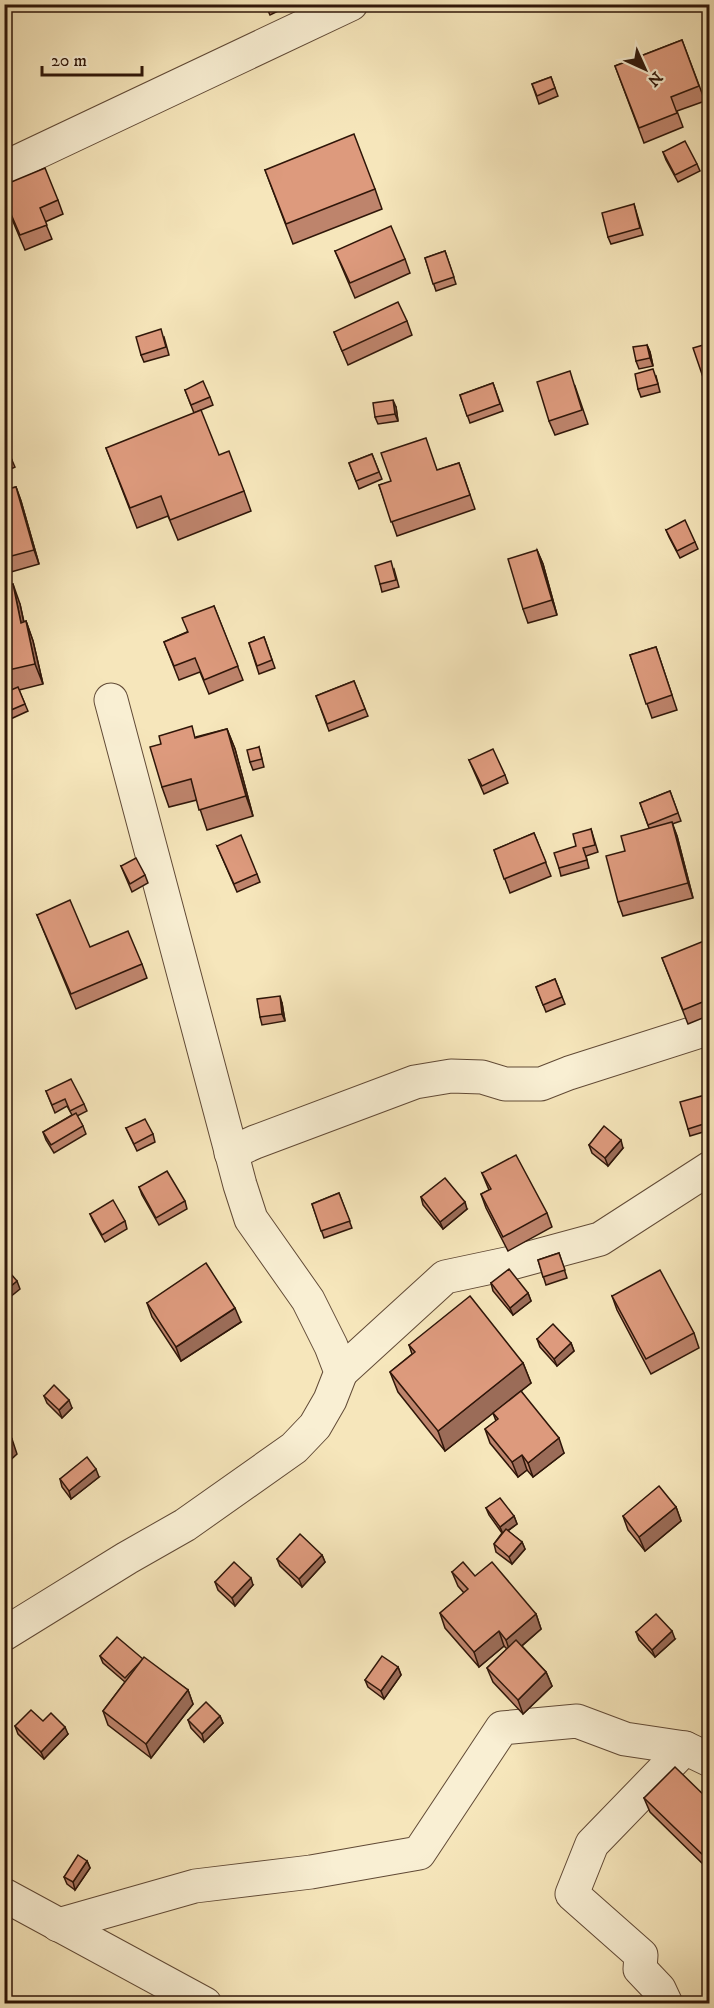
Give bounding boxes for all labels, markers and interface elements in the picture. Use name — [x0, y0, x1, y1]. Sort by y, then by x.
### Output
scale bar — [42, 39, 142, 77]
north arrow — [615, 39, 675, 99]
text: 20 m — [51, 50, 87, 72]
text: N — [643, 67, 667, 91]

